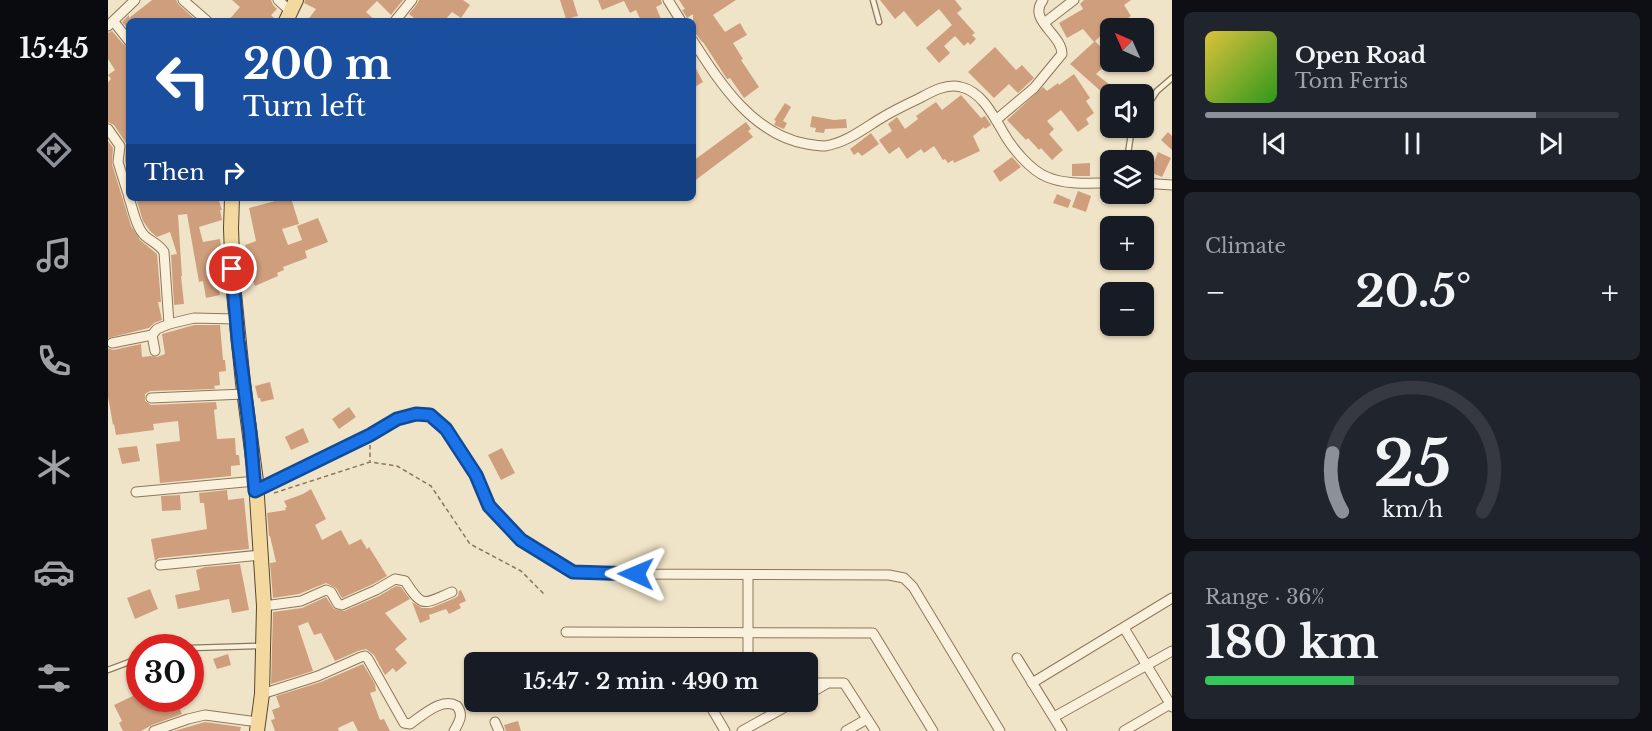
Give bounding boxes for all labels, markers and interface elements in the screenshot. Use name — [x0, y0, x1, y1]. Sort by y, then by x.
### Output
north arrow — [1100, 18, 1154, 72]
map controls — [1100, 18, 1154, 336]
text: 15:45 — [19, 32, 89, 65]
text: 200 m — [243, 38, 391, 90]
icon: left — [144, 42, 222, 120]
text: Open Road — [1295, 42, 1426, 69]
text: Tom Ferris — [1295, 69, 1408, 93]
button: sound — [1100, 84, 1154, 138]
text: Turn left — [243, 90, 366, 123]
icon: previous — [1258, 127, 1291, 160]
icon: pause — [1396, 127, 1429, 160]
icon: next — [1534, 127, 1567, 160]
icon: directions — [33, 129, 75, 171]
button: layers — [1100, 150, 1154, 204]
icon: right — [217, 156, 250, 189]
text: Then — [144, 159, 205, 186]
button: + — [1100, 216, 1154, 270]
icon: music — [33, 234, 75, 276]
text: Climate — [1205, 234, 1286, 258]
pin — [206, 243, 257, 294]
icon: arrive — [215, 252, 248, 285]
text: 20.5° — [1355, 263, 1471, 319]
text: − — [1205, 272, 1226, 313]
text: + — [1601, 272, 1619, 313]
button: − — [1100, 282, 1154, 336]
icon: phone — [33, 340, 75, 382]
text: 25 — [1373, 426, 1451, 504]
icon: climate — [33, 446, 75, 488]
text: km/h — [1382, 497, 1443, 524]
position arrow — [604, 542, 668, 606]
icon: car — [33, 551, 75, 593]
text: Range · 36% — [1205, 585, 1325, 609]
text: 180 km — [1205, 614, 1379, 670]
speed limit sign: 30 — [126, 634, 204, 712]
icon: filters — [33, 657, 75, 699]
text: 15:47 · 2 min · 490 m — [523, 668, 759, 695]

